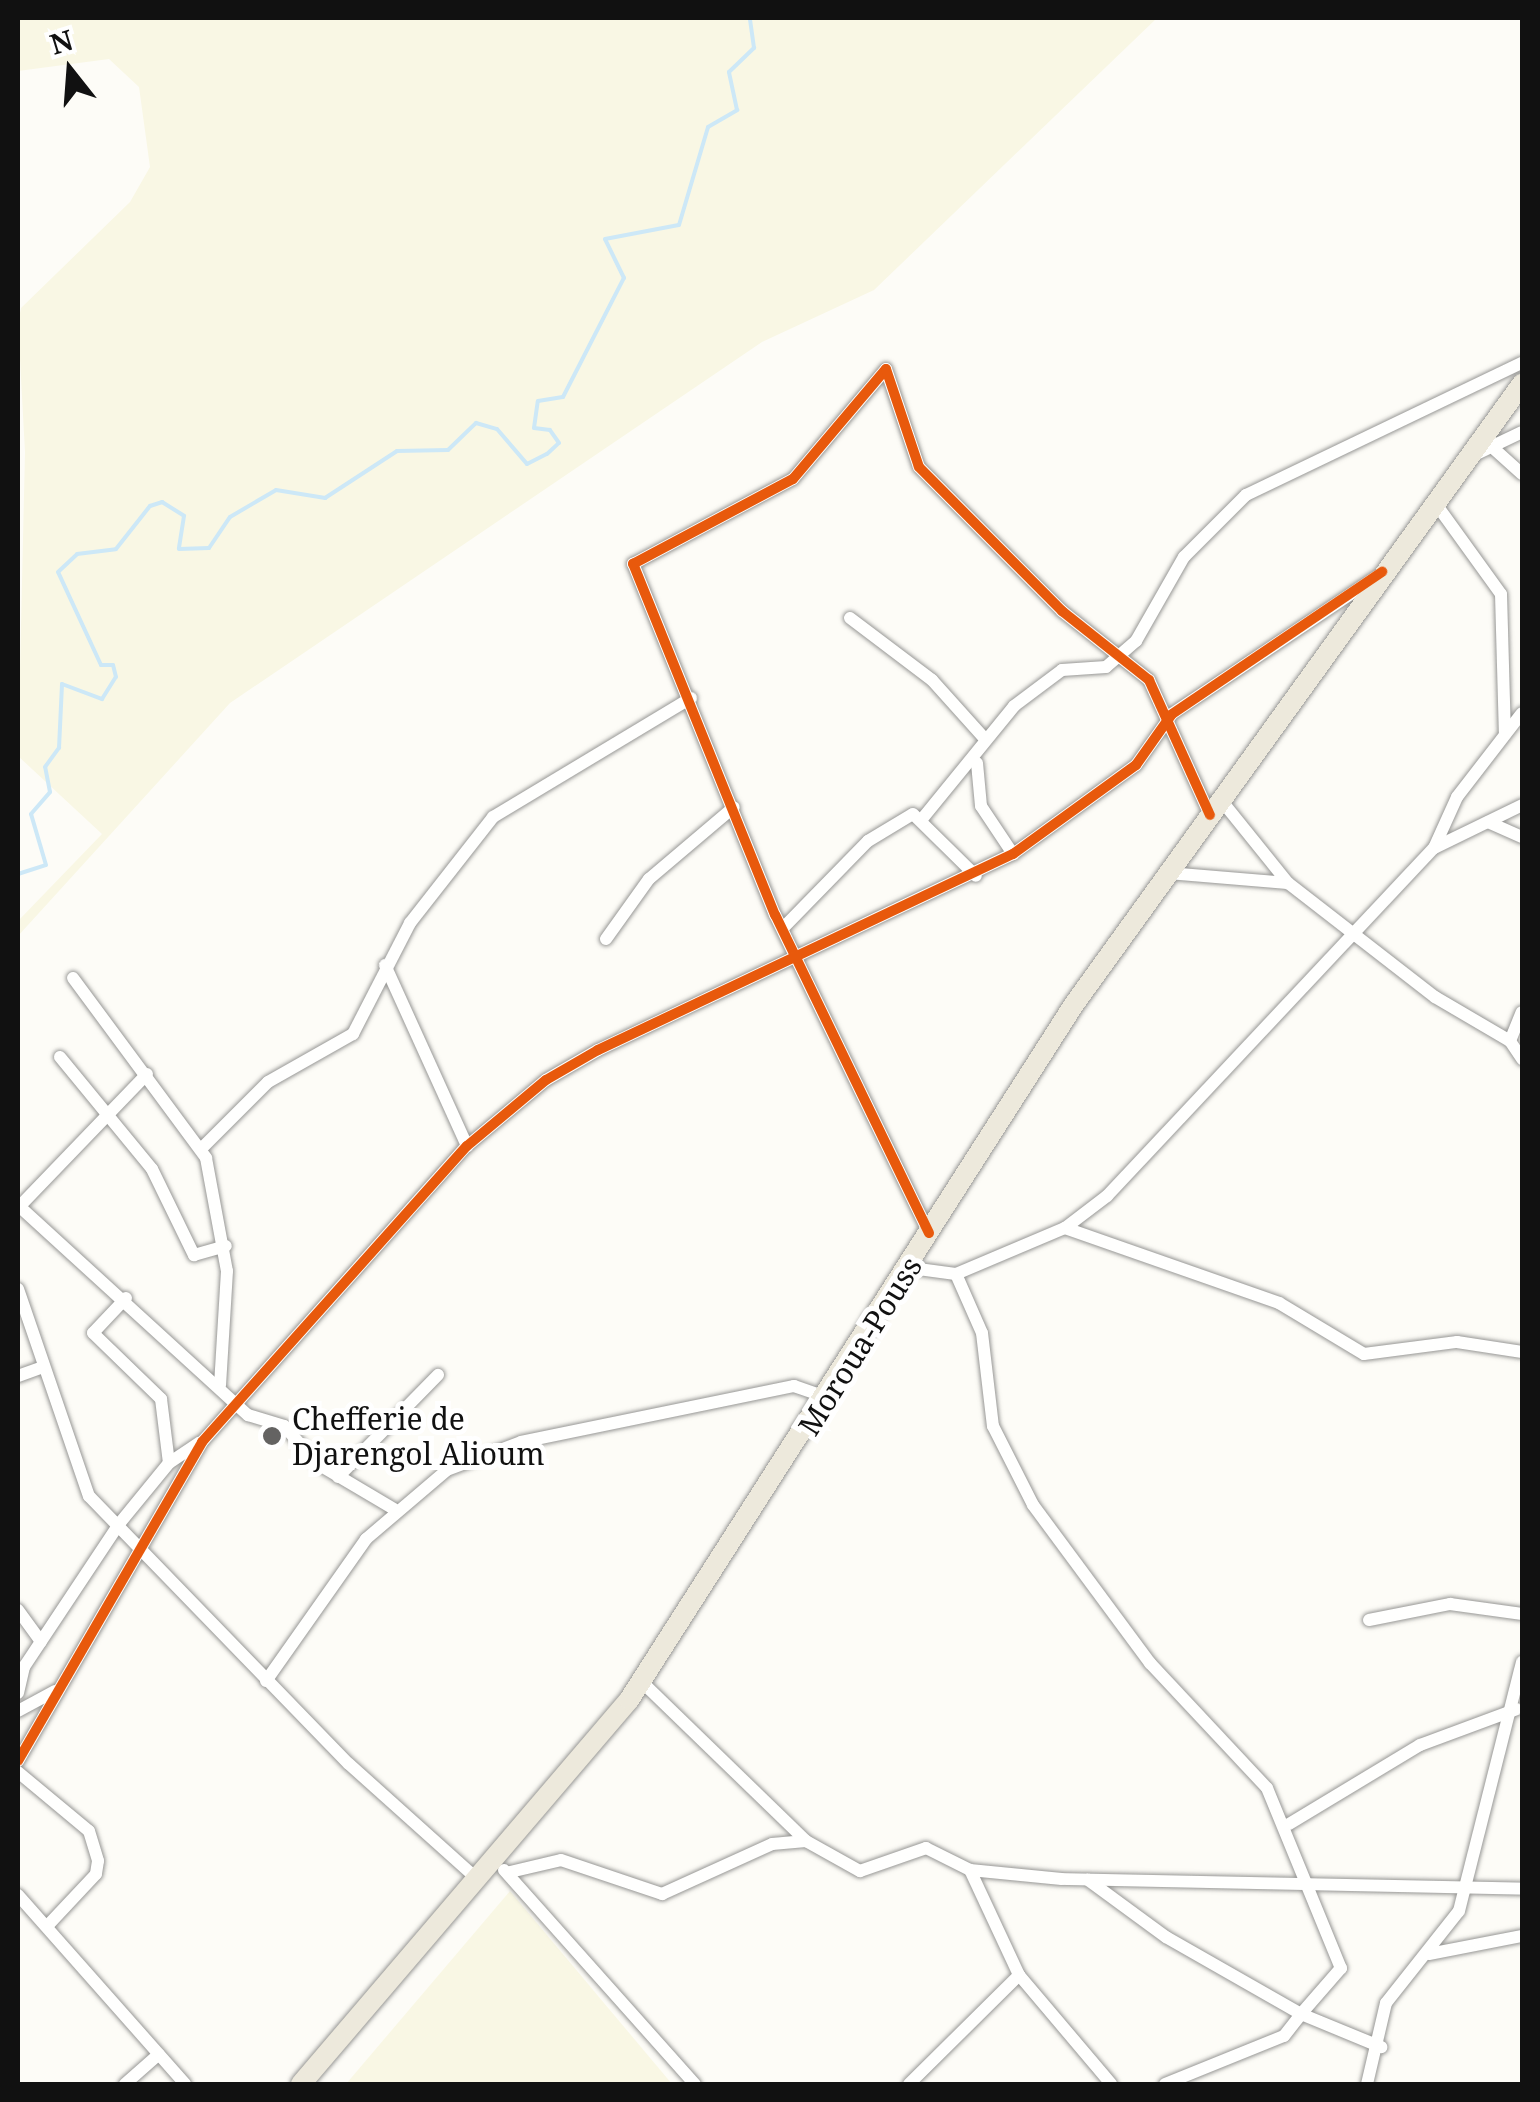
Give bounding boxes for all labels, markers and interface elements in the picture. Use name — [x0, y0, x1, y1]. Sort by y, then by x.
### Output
north arrow — [20, 20, 120, 120]
text: N — [45, 20, 77, 63]
street label: Moroua-Pouss — [791, 1250, 929, 1442]
place label: Chefferie de Djarengol Alioum — [292, 1401, 545, 1472]
marker: Chefferie de Djarengol Alioum — [261, 1425, 283, 1447]

